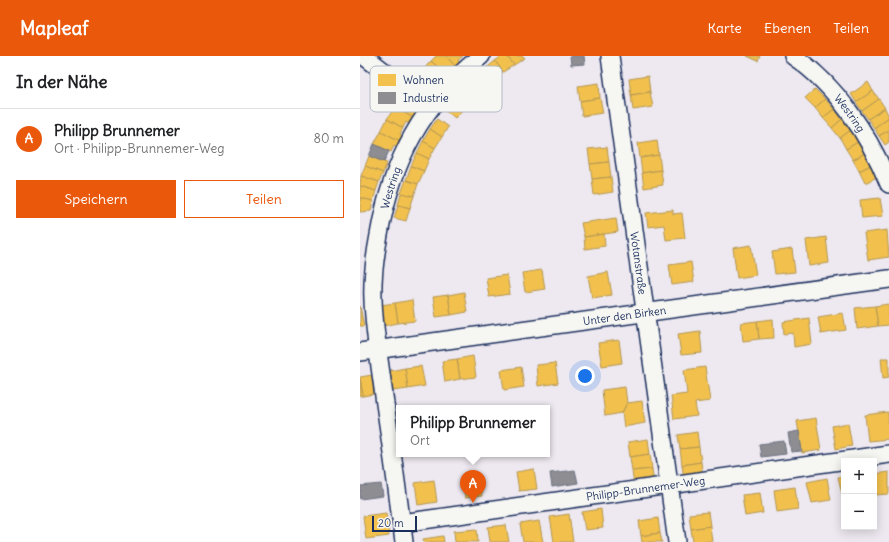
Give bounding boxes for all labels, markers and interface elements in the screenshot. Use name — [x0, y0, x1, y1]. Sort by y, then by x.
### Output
text: Mapleaf — [20, 16, 89, 40]
text: Karte — [708, 19, 742, 37]
text: Ebenen — [764, 19, 811, 37]
text: Teilen — [833, 19, 869, 37]
legend — [370, 66, 502, 112]
text: In der Nähe — [16, 71, 108, 93]
text: Wohnen — [403, 73, 444, 87]
text: Industrie — [403, 91, 449, 105]
street label: Westring — [831, 91, 868, 135]
text: Philipp Brunnemer — [54, 121, 180, 140]
text: A — [25, 130, 33, 147]
text: 80 m — [313, 130, 344, 147]
text: Ort · Philipp-Brunnemer-Weg — [54, 140, 224, 157]
street label: Westring — [378, 165, 404, 211]
button: Speichern — [16, 180, 176, 218]
button: Teilen — [184, 180, 344, 218]
street label: Wotanstraße — [627, 231, 650, 295]
street label: Unter den Birken — [582, 303, 667, 328]
your location — [575, 366, 595, 386]
popup — [396, 405, 550, 457]
text: Philipp Brunnemer — [410, 413, 536, 432]
text: Ort — [410, 432, 430, 449]
map controls — [841, 458, 877, 530]
button: + — [841, 458, 877, 494]
pin: A — [460, 470, 486, 503]
street label: Philipp-Brunnemer-Weg — [585, 473, 706, 504]
button: − — [841, 494, 877, 530]
scale bar — [372, 514, 417, 533]
text: 20 m — [378, 516, 404, 530]

